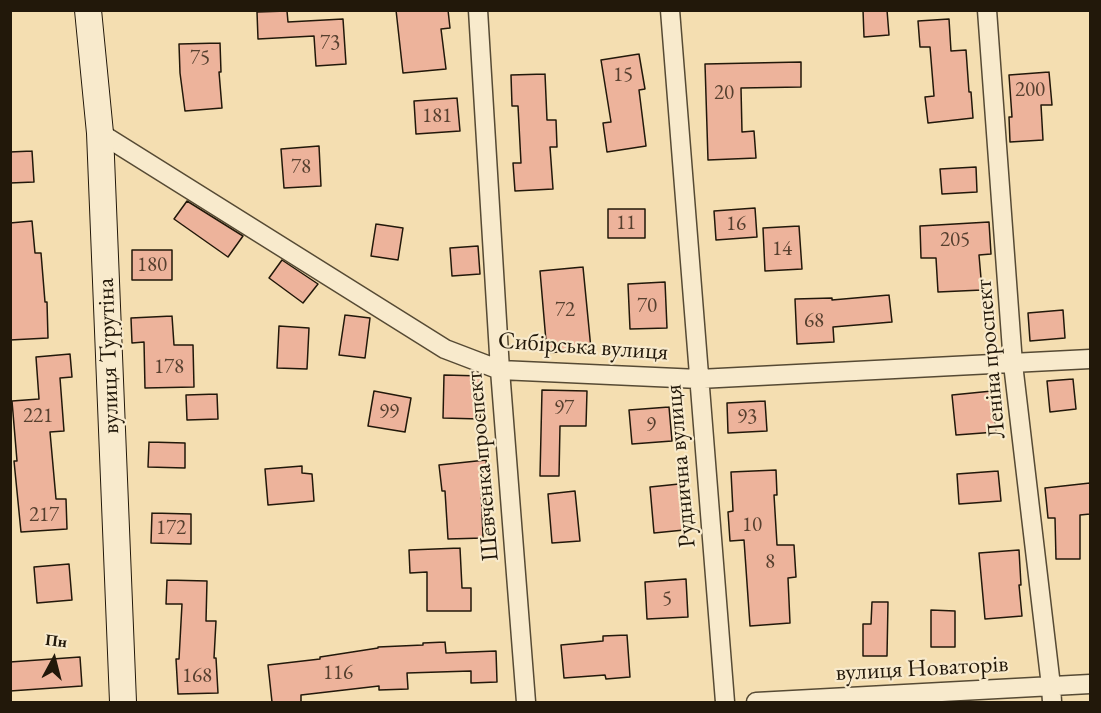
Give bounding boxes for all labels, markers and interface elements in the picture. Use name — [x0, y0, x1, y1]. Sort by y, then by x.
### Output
house number: 73 — [320, 30, 340, 56]
house number: 75 — [190, 45, 210, 71]
house number: 15 — [613, 62, 633, 88]
house number: 200 — [1015, 77, 1045, 103]
house number: 20 — [714, 80, 734, 106]
house number: 181 — [422, 103, 452, 129]
house number: 78 — [291, 154, 311, 180]
house number: 11 — [616, 210, 636, 236]
house number: 16 — [726, 211, 746, 237]
house number: 205 — [940, 227, 970, 253]
house number: 14 — [772, 236, 792, 262]
house number: 180 — [137, 252, 167, 278]
street label: вулиця Турутіна — [92, 277, 126, 435]
street label: Леніна проспект — [970, 278, 1012, 440]
house number: 70 — [637, 293, 657, 319]
house number: 72 — [555, 297, 575, 323]
house number: 68 — [804, 308, 824, 334]
street label: Сибірська вулиця — [497, 327, 669, 367]
house number: 178 — [154, 354, 184, 380]
street label: Шевченка проспект — [460, 370, 506, 562]
street label: Руднична вулиця — [660, 383, 702, 549]
house number: 97 — [554, 395, 574, 421]
house number: 99 — [379, 399, 399, 425]
house number: 221 — [23, 403, 53, 429]
house number: 93 — [737, 404, 757, 430]
house number: 9 — [646, 412, 656, 438]
house number: 217 — [29, 502, 59, 528]
house number: 10 — [742, 512, 762, 538]
house number: 172 — [156, 515, 186, 541]
house number: 8 — [765, 549, 775, 575]
house number: 5 — [662, 586, 672, 612]
north arrow — [24, 629, 84, 689]
text: Пн — [44, 629, 68, 652]
street label: вулиця Новаторів — [835, 650, 1009, 688]
house number: 116 — [323, 660, 353, 686]
house number: 168 — [182, 663, 212, 689]

